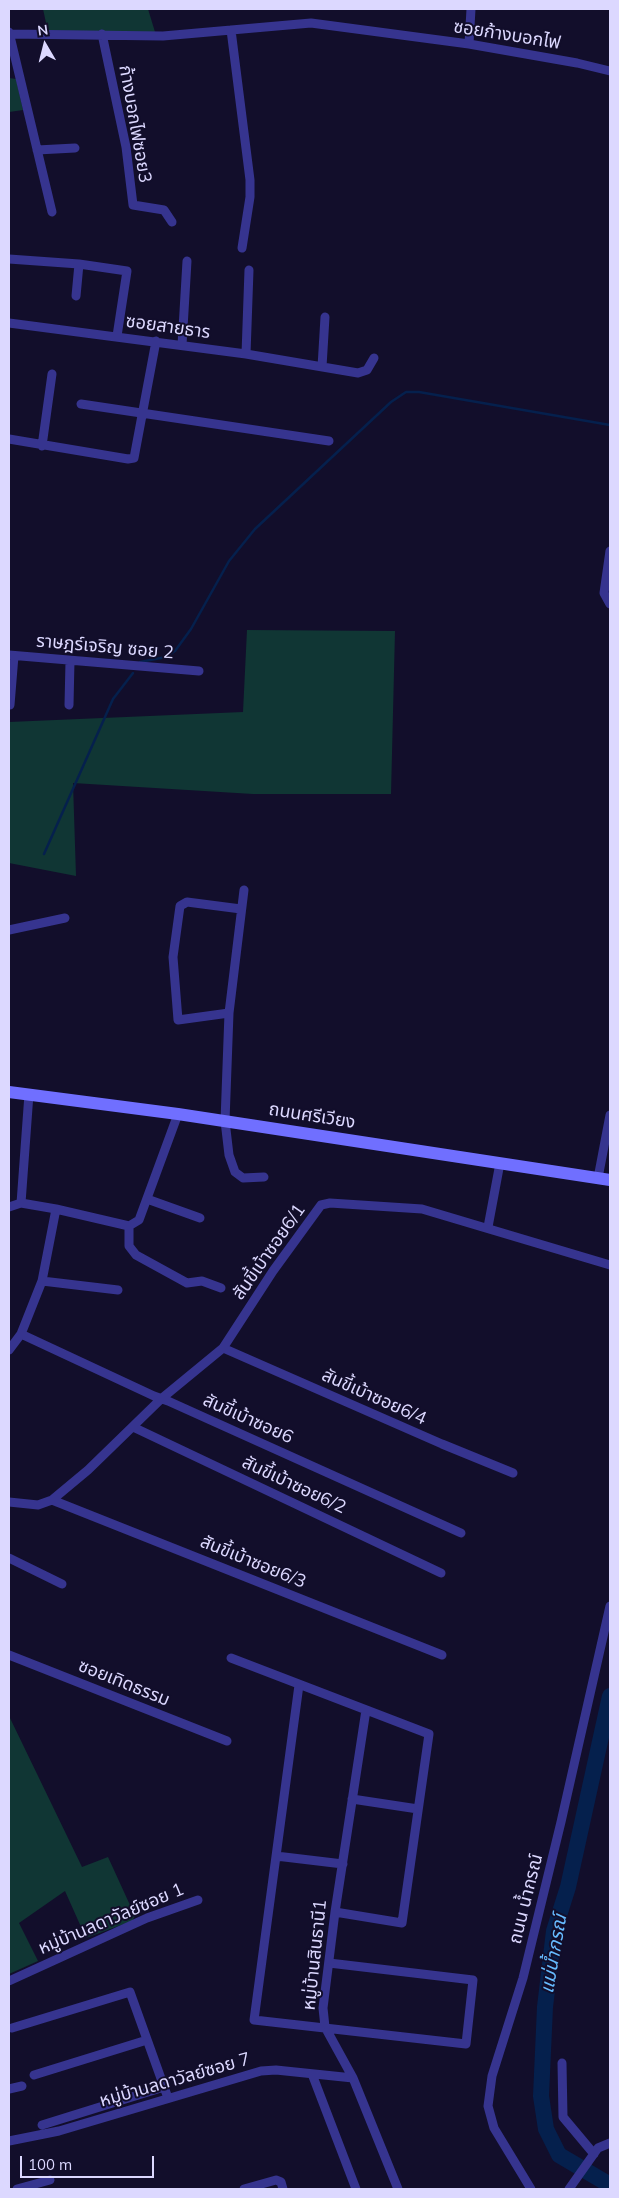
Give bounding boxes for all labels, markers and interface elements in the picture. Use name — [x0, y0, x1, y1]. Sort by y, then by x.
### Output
street label: ซอยก้างบอกไฟ — [452, 16, 562, 54]
north arrow — [20, 20, 70, 70]
text: N — [36, 20, 49, 40]
street label: ก้างบอกไฟซอย3 — [114, 64, 156, 184]
street label: ซอยสายธาร — [124, 310, 212, 344]
street label: ราษฎร์เจริญ ซอย 2 — [35, 630, 175, 664]
street label: ถนนศรีเวียง — [267, 1099, 357, 1133]
street label: สันขี้เบ้าซอย6/1 — [228, 1200, 310, 1304]
street label: สันขี้เบ้าซอย6/4 — [318, 1364, 430, 1430]
street label: สันขี้เบ้าซอย6 — [200, 1390, 296, 1448]
street label: สันขี้เบ้าซอย6/2 — [239, 1451, 349, 1519]
street label: สันขี้เบ้าซอย6/3 — [197, 1531, 309, 1593]
street label: ซอยเทิดธรรม — [75, 1655, 173, 1711]
street label: ถนน น้ำกรณ์ — [504, 1852, 548, 1946]
street label: หมู่บ้านลดาวัลย์ซอย 1 — [35, 1879, 187, 1959]
street label: หมู่บ้านสินธานี1 — [298, 1899, 332, 2011]
water label: แม่น้ำกรณ์ — [536, 1913, 572, 1995]
street label: หมู่บ้านลดาวัลย์ซอย 7 — [97, 2048, 253, 2112]
scale bar — [22, 2146, 156, 2178]
text: 100 m — [28, 2155, 72, 2174]

